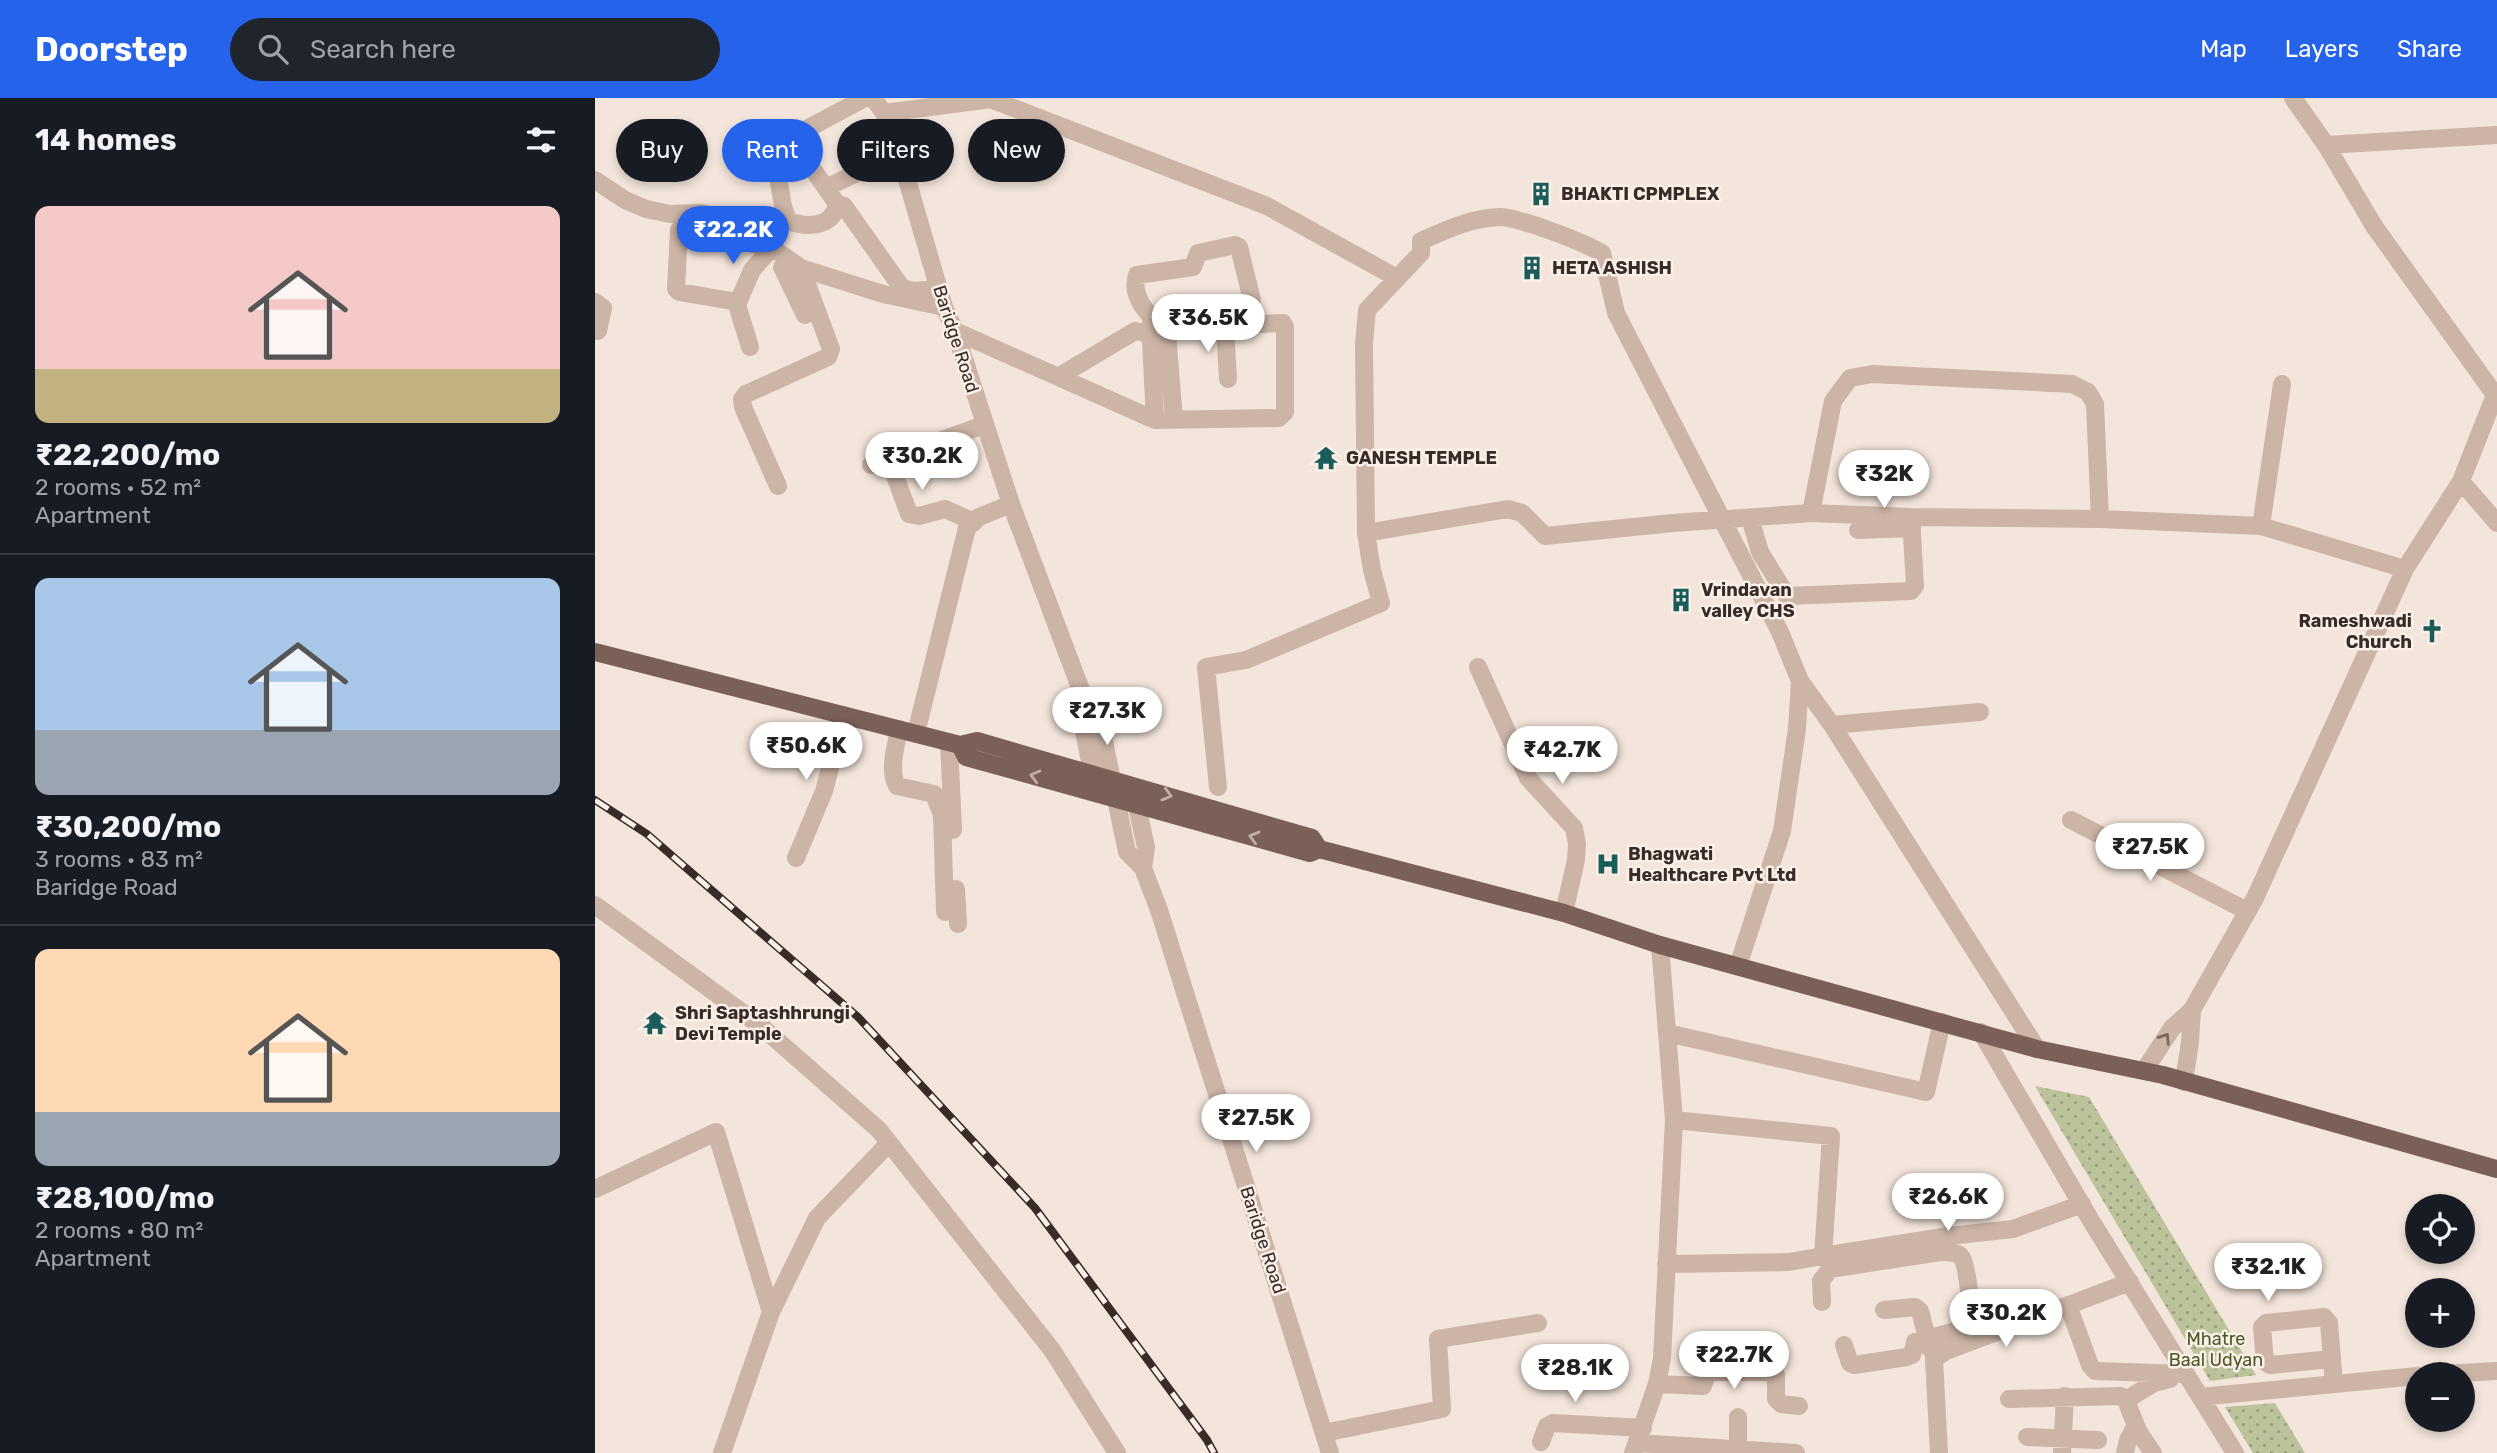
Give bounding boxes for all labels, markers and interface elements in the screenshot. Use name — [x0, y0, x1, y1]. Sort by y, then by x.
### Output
search box — [230, 18, 720, 81]
text: Doorstep — [35, 30, 188, 69]
icon: search — [254, 30, 292, 68]
text: Search here — [310, 34, 456, 65]
text: Map — [2200, 35, 2247, 63]
text: Layers — [2285, 35, 2359, 63]
text: Share — [2397, 35, 2462, 63]
chip: Buy — [616, 119, 708, 182]
chip: Rent — [722, 119, 823, 182]
chip: Filters — [837, 119, 954, 182]
chip: New — [968, 119, 1065, 182]
icon: filters — [522, 121, 560, 159]
text: 14 homes — [35, 122, 177, 158]
building icon: BHAKTI CPMPLEX — [1527, 180, 1555, 208]
place label: BHAKTI CPMPLEX — [1561, 183, 1720, 205]
pin: ₹22.2K — [676, 206, 790, 266]
text: ₹22.2K — [693, 215, 773, 243]
icon: home — [235, 252, 361, 378]
building icon: HETA ASHISH — [1518, 254, 1546, 282]
place label: HETA ASHISH — [1552, 257, 1672, 279]
street label: Baridge Road — [928, 282, 984, 396]
pin: ₹36.5K — [1151, 294, 1265, 354]
text: ₹36.5K — [1168, 303, 1248, 331]
pin: ₹30.2K — [865, 432, 979, 492]
text: ₹22,200/mo — [35, 437, 220, 473]
text: ₹30.2K — [881, 441, 963, 469]
temple icon: GANESH TEMPLE — [1312, 444, 1340, 472]
place label: GANESH TEMPLE — [1346, 447, 1497, 469]
pin: ₹32K — [1843, 450, 1925, 510]
text: ₹32K — [1854, 459, 1914, 487]
text: 2 rooms · 52 m² — [35, 473, 201, 501]
text: Apartment — [35, 501, 151, 529]
place label: Vrindavan valley CHS — [1701, 579, 1795, 622]
building icon: Vrindavan valley CHS — [1667, 586, 1695, 614]
place label: Rameshwadi Church — [2298, 610, 2412, 653]
church icon: Rameshwadi Church — [2418, 617, 2446, 645]
icon: home — [235, 624, 361, 750]
pin: ₹27.3K — [1050, 688, 1164, 747]
text: ₹27.3K — [1068, 696, 1146, 724]
pin: ₹50.6K — [749, 722, 863, 782]
pin: ₹42.7K — [1505, 726, 1619, 786]
text: ₹50.6K — [766, 731, 846, 759]
text: ₹42.7K — [1523, 735, 1601, 763]
one-way arrow — [1029, 770, 1041, 784]
one-way arrow — [1161, 787, 1173, 802]
text: ₹30,200/mo — [35, 809, 221, 845]
pin: ₹27.5K — [2093, 824, 2207, 883]
one-way arrow — [1248, 831, 1260, 845]
text: ₹27.5K — [2111, 832, 2189, 860]
place label: Bhagwati Healthcare Pvt Ltd — [1628, 843, 1796, 886]
text: 3 rooms · 83 m² — [35, 845, 203, 873]
hospital icon: Bhagwati Healthcare Pvt Ltd — [1594, 850, 1622, 878]
text: Baridge Road — [35, 873, 178, 901]
icon: home — [235, 995, 361, 1121]
place label: Shri Saptashhrungi Devi Temple — [675, 1002, 850, 1045]
temple icon: Shri Saptashhrungi Devi Temple — [641, 1009, 669, 1037]
one-way arrow — [2157, 1033, 2170, 1046]
pin: ₹27.5K — [1199, 1094, 1313, 1154]
text: ₹27.5K — [1217, 1103, 1295, 1131]
pin: ₹26.6K — [1891, 1174, 2005, 1233]
text: ₹28,100/mo — [35, 1180, 215, 1216]
text: ₹26.6K — [1908, 1182, 1988, 1210]
street label: Baridge Road — [1235, 1183, 1291, 1297]
map controls — [2405, 1194, 2475, 1432]
button: locate — [2405, 1194, 2475, 1264]
text: 2 rooms · 80 m² — [35, 1216, 203, 1244]
text: Apartment — [35, 1244, 151, 1272]
pin: ₹32.1K — [2211, 1244, 2325, 1303]
text: ₹32.1K — [2230, 1252, 2306, 1280]
button: + — [2405, 1278, 2475, 1348]
pin: ₹30.2K — [1949, 1290, 2063, 1349]
text: ₹30.2K — [1965, 1298, 2047, 1326]
park label: Mhatre Baal Udyan — [2169, 1328, 2263, 1371]
pin: ₹22.7K — [1677, 1332, 1791, 1391]
text: ₹22.7K — [1695, 1340, 1773, 1368]
pin: ₹28.1K — [1518, 1344, 1632, 1404]
text: ₹28.1K — [1537, 1353, 1613, 1381]
button: − — [2405, 1362, 2475, 1432]

